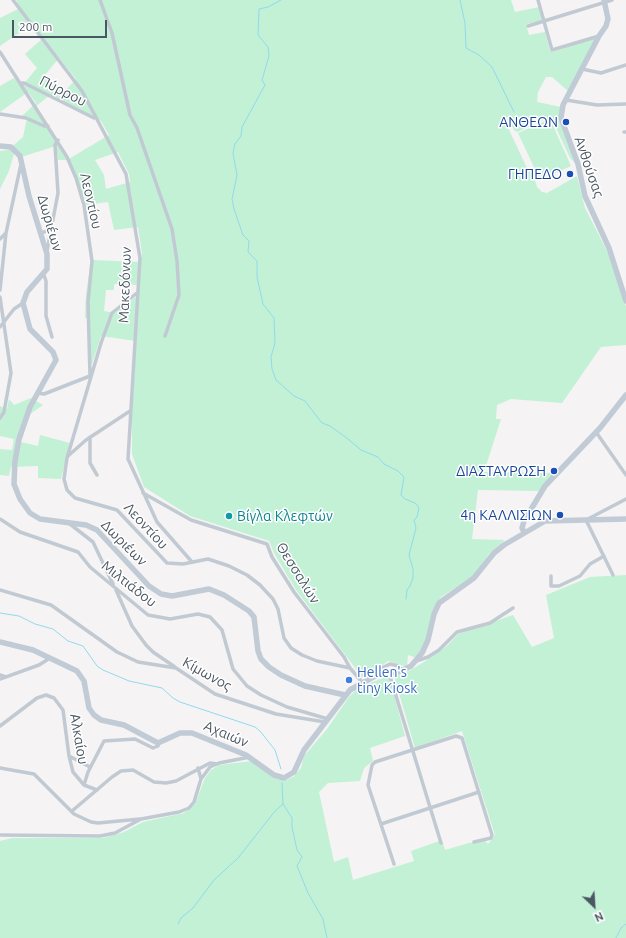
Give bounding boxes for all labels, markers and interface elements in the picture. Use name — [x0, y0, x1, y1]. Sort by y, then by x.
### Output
scale bar — [14, 12, 109, 38]
text: 200 m — [19, 20, 52, 33]
street label: Πύρρου — [37, 72, 89, 110]
place label: ΑΝΘΕΩΝ — [499, 114, 558, 130]
marker: ΑΝΘΕΩΝ — [561, 117, 571, 127]
street label: Ανθούσας — [571, 134, 607, 200]
place label: ΓΗΠΕΔΟ — [508, 166, 562, 182]
marker: ΓΗΠΕΔΟ — [565, 169, 575, 179]
street label: Λεοντίου — [76, 171, 106, 231]
street label: Δωριέων — [34, 193, 66, 253]
street label: Μακεδόνων — [115, 247, 135, 323]
place label: ΔΙΑΣΤΑΥΡΩΣΗ — [456, 463, 546, 479]
marker: ΔΙΑΣΤΑΥΡΩΣΗ — [549, 466, 559, 476]
street label: Λεοντίου — [120, 499, 172, 553]
place label: 4η ΚΑΛΛΙΣΙΩΝ — [460, 507, 552, 523]
place label: Βίγλα Κλεφτών — [237, 508, 333, 524]
marker: 4η ΚΑΛΛΙΣΙΩΝ — [555, 510, 565, 520]
marker: Βίγλα Κλεφτών — [224, 511, 234, 521]
street label: Δωριέων — [98, 517, 150, 569]
street label: Θεσσαλών — [273, 539, 323, 607]
street label: Μιλτιάδου — [98, 557, 160, 611]
street label: Κίμωνος — [180, 654, 234, 694]
place label: Hellen's tiny Kiosk — [357, 664, 417, 696]
marker: Hellen's tiny Kiosk — [344, 675, 354, 685]
street label: Αλκαίου — [66, 712, 92, 766]
street label: Αχαιών — [201, 717, 251, 751]
north arrow — [574, 886, 614, 926]
text: N — [593, 910, 605, 924]

